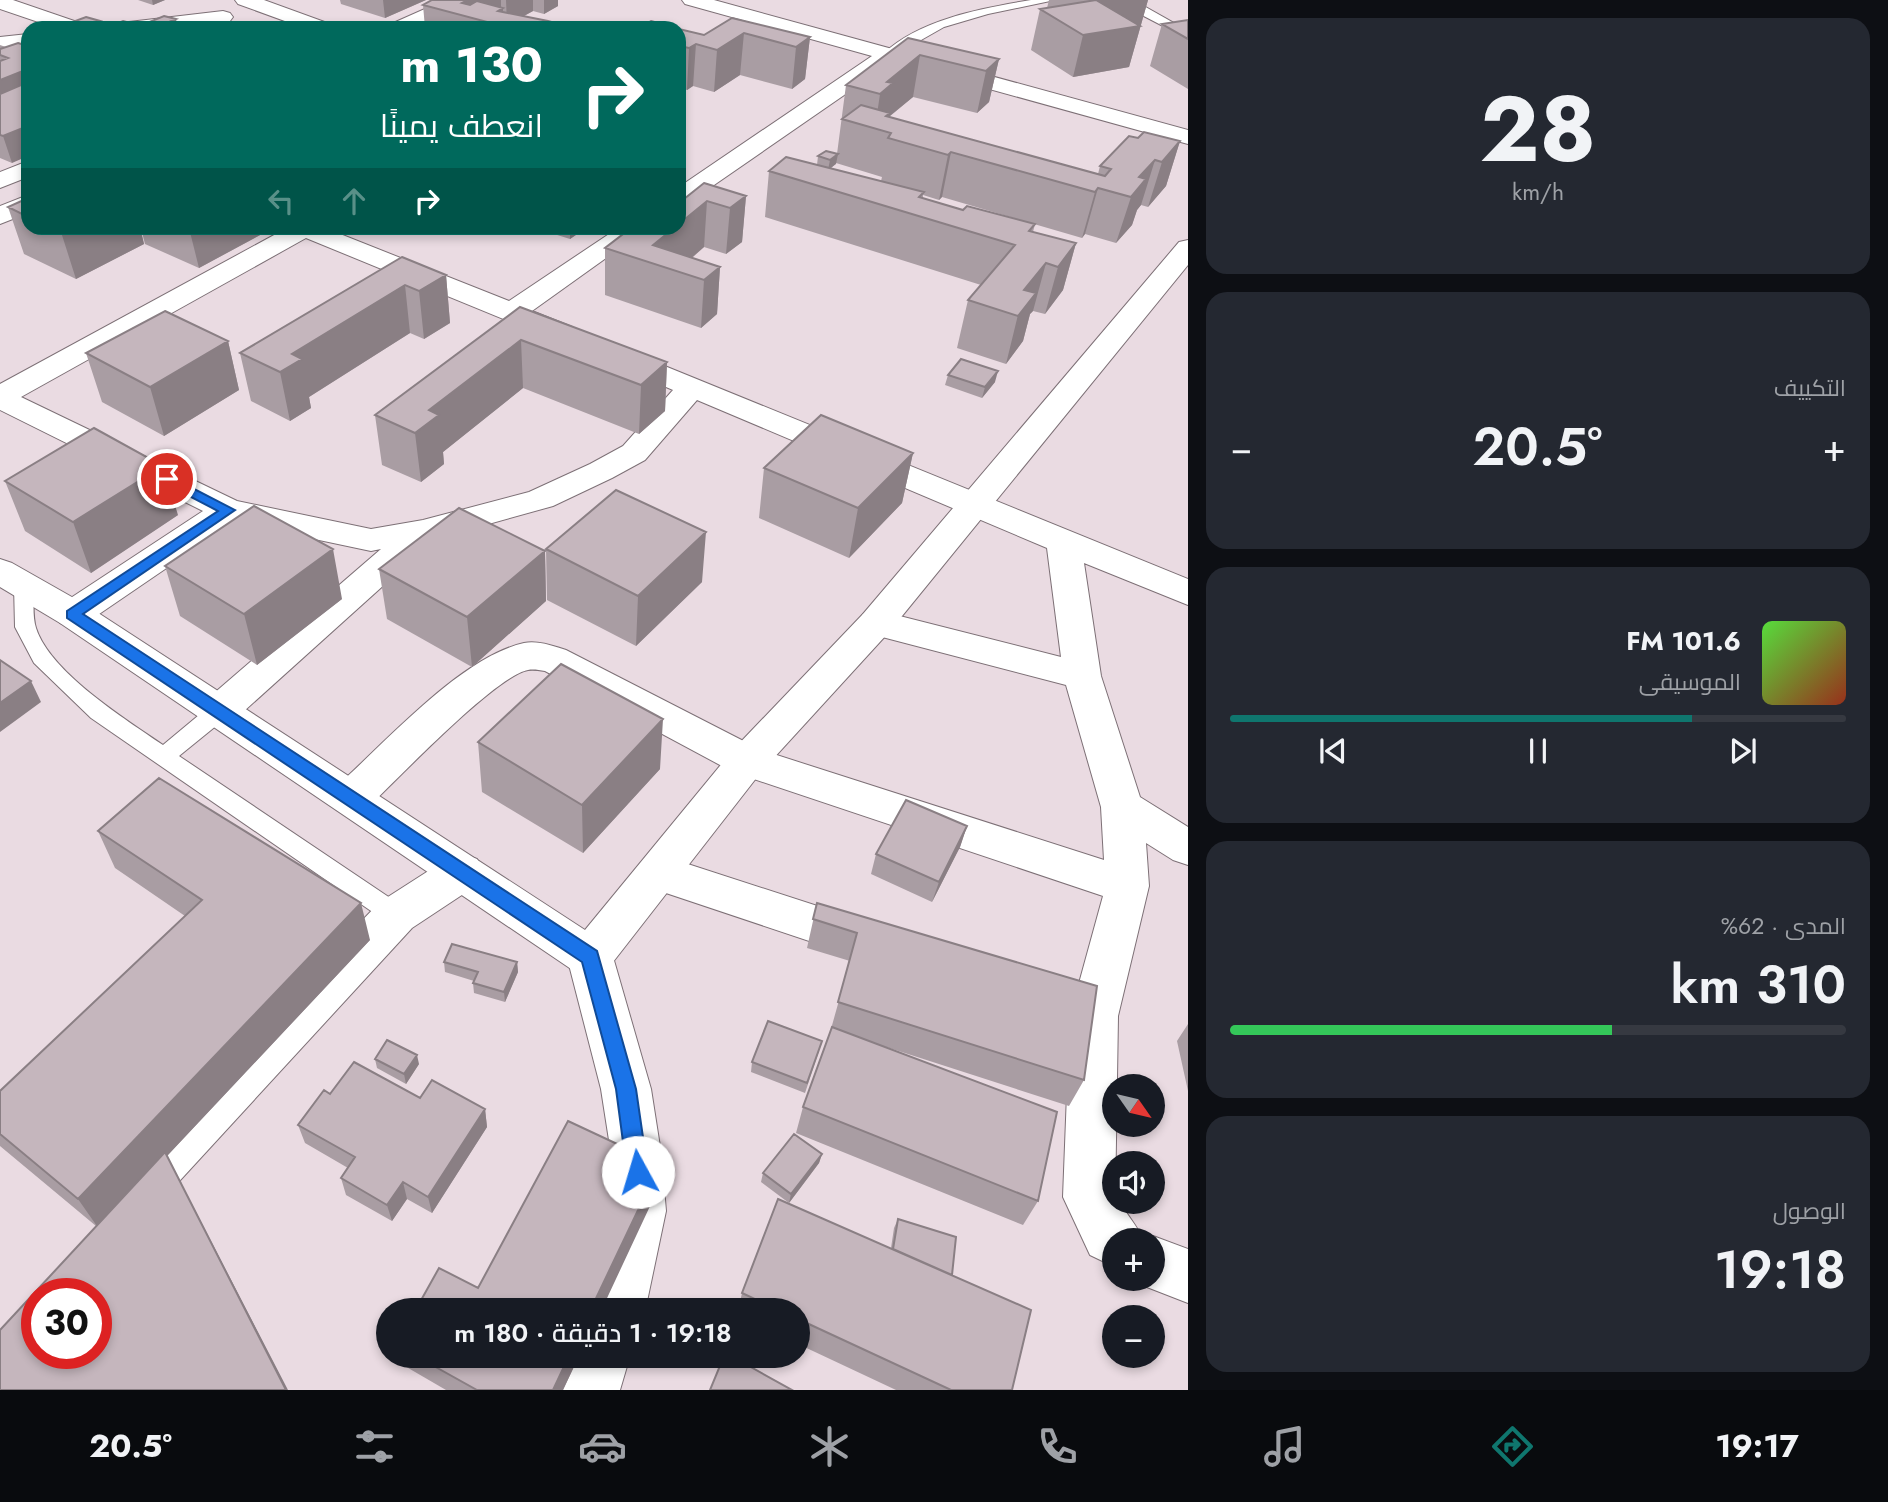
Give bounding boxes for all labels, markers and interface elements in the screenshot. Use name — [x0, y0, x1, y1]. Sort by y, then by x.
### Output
text: 130 m — [400, 30, 543, 100]
icon: right — [567, 49, 658, 140]
text: 28 — [1480, 64, 1596, 195]
text: انعطف يمينًا — [380, 103, 543, 149]
text: km/h — [1512, 175, 1564, 209]
icon: left — [262, 182, 300, 220]
icon: ahead — [335, 182, 373, 220]
icon: right — [408, 182, 446, 220]
text: التكييف — [1774, 371, 1846, 405]
text: 20.5° — [1473, 409, 1602, 485]
text: − — [1230, 420, 1252, 475]
text: + — [1823, 420, 1846, 475]
pin — [137, 449, 197, 509]
icon: arrive — [148, 460, 186, 498]
text: 101.6 FM — [1626, 622, 1741, 660]
text: الموسيقى — [1639, 665, 1741, 699]
icon: previous — [1314, 732, 1352, 770]
icon: pause — [1519, 732, 1557, 770]
icon: next — [1724, 732, 1762, 770]
text: المدى · 62% — [1721, 909, 1846, 943]
text: 310 km — [1671, 947, 1846, 1023]
north arrow — [1102, 1074, 1166, 1138]
map controls — [1102, 1074, 1165, 1368]
position arrow — [601, 1135, 675, 1209]
button: sound — [1102, 1151, 1165, 1214]
text: الوصول — [1773, 1194, 1846, 1228]
button: + — [1102, 1228, 1165, 1291]
text: 19:18 — [1714, 1232, 1846, 1308]
speed limit sign: 30 — [21, 1278, 112, 1369]
button: − — [1102, 1305, 1165, 1368]
text: 19:18 · 1 دقيقة · 180 m — [454, 1314, 732, 1352]
icon: filters — [350, 1422, 399, 1471]
icon: car — [578, 1422, 627, 1471]
icon: climate — [805, 1422, 854, 1471]
icon: phone — [1033, 1422, 1082, 1471]
icon: music — [1260, 1422, 1309, 1471]
icon: directions — [1488, 1422, 1537, 1471]
text: 20.5° — [89, 1423, 172, 1469]
text: 19:17 — [1715, 1423, 1799, 1469]

